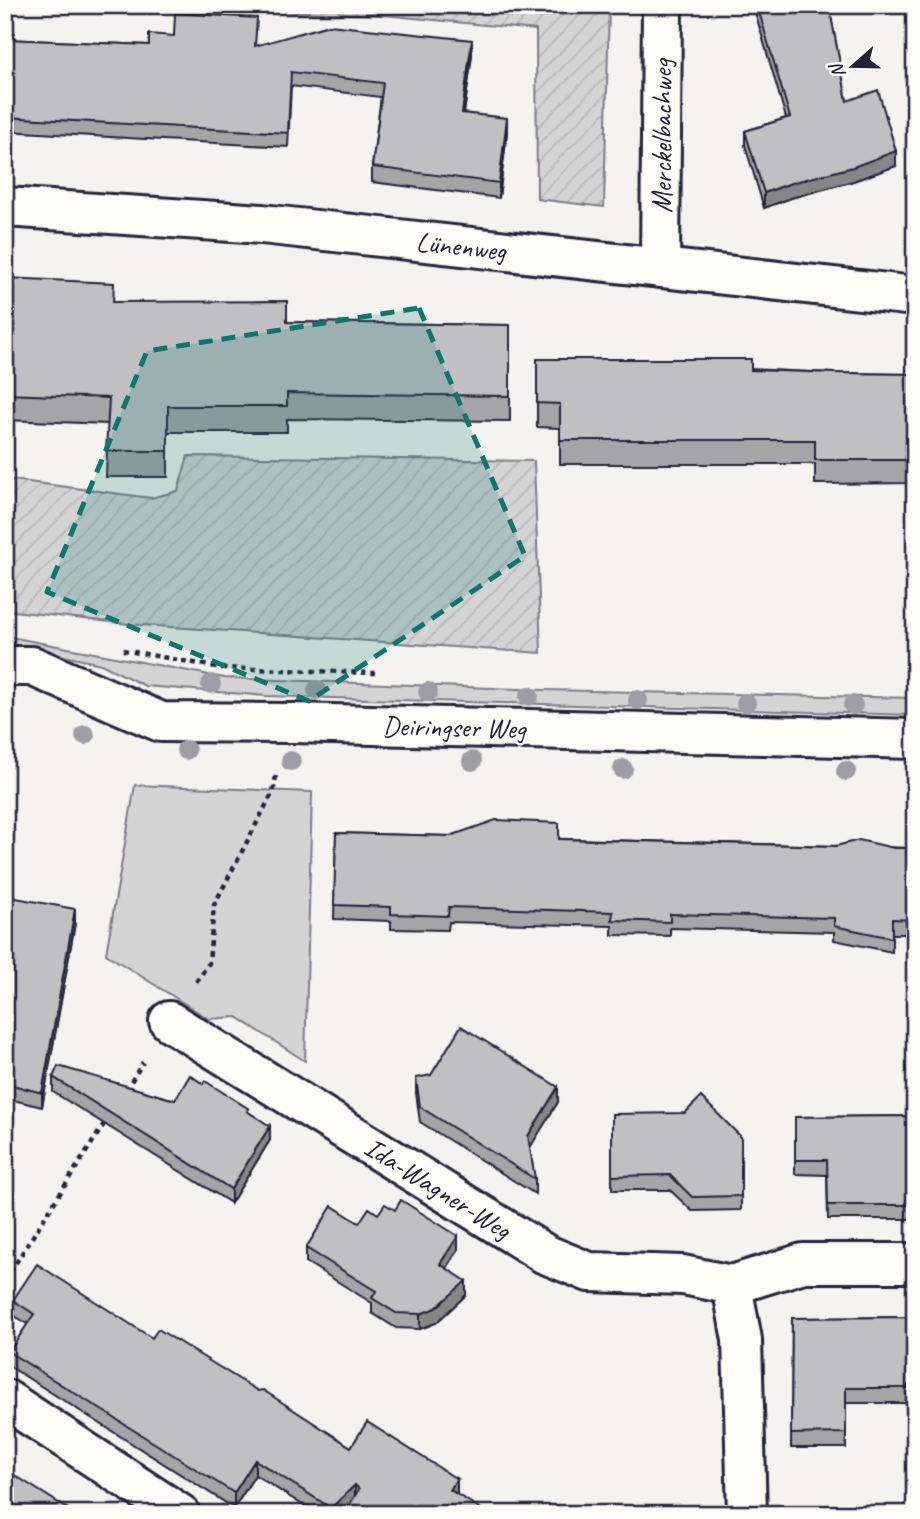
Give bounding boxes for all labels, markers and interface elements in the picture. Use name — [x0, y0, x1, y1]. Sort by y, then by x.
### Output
north arrow — [818, 32, 888, 102]
street label: Merckelbachweg — [644, 57, 679, 213]
text: N — [824, 59, 851, 81]
street label: Lünenweg — [414, 224, 509, 268]
street label: Deiringser Weg — [382, 708, 528, 746]
street label: Ida-Wagner-Weg — [358, 1129, 519, 1247]

